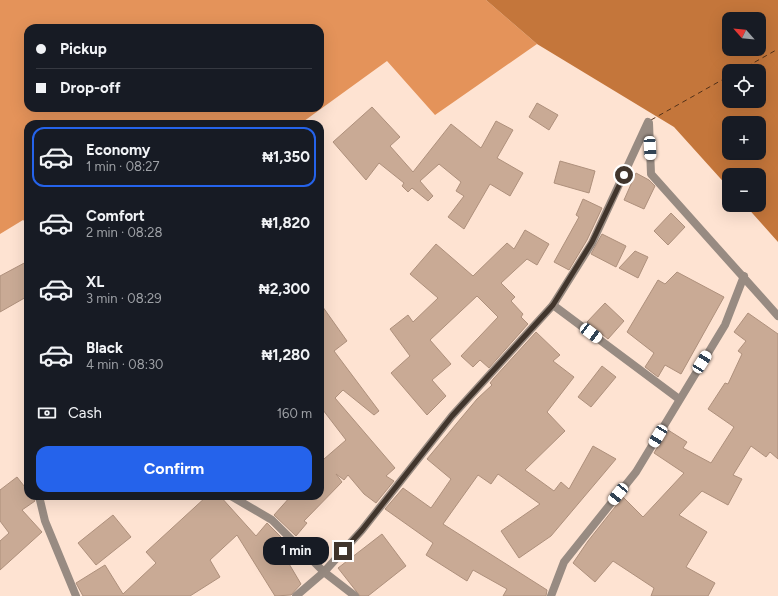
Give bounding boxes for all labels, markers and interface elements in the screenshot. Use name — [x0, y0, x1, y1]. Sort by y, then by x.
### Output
north arrow — [722, 12, 766, 56]
map controls — [722, 12, 766, 212]
text: Pickup — [60, 40, 107, 58]
button: locate — [722, 64, 766, 108]
text: Drop-off — [60, 79, 121, 97]
button: + — [722, 116, 766, 160]
car — [643, 136, 657, 160]
icon: car — [38, 139, 74, 175]
text: Economy — [86, 141, 151, 159]
text: ₦1,350 — [262, 148, 310, 166]
text: 1 min · 08:27 — [86, 159, 160, 174]
route start — [615, 166, 633, 184]
button: − — [722, 168, 766, 212]
icon: car — [38, 205, 74, 241]
text: Comfort — [86, 207, 145, 225]
text: ₦1,820 — [261, 214, 310, 232]
text: 2 min · 08:28 — [86, 225, 162, 240]
icon: car — [38, 271, 74, 307]
text: XL — [86, 273, 104, 291]
text: ₦2,300 — [259, 280, 310, 298]
text: 3 min · 08:29 — [86, 291, 162, 306]
car — [578, 321, 604, 345]
icon: car — [38, 337, 74, 373]
text: Black — [86, 339, 123, 357]
text: ₦1,280 — [261, 346, 310, 364]
car — [691, 349, 713, 375]
text: 4 min · 08:30 — [86, 357, 163, 372]
icon: cash — [36, 402, 58, 424]
text: Cash — [68, 404, 102, 422]
text: 160 m — [277, 406, 312, 421]
car — [647, 423, 669, 449]
button: Confirm — [36, 446, 312, 492]
car — [606, 481, 630, 507]
callout: 1 min — [263, 537, 329, 565]
route end — [334, 542, 352, 560]
text: 1 min — [281, 543, 311, 558]

